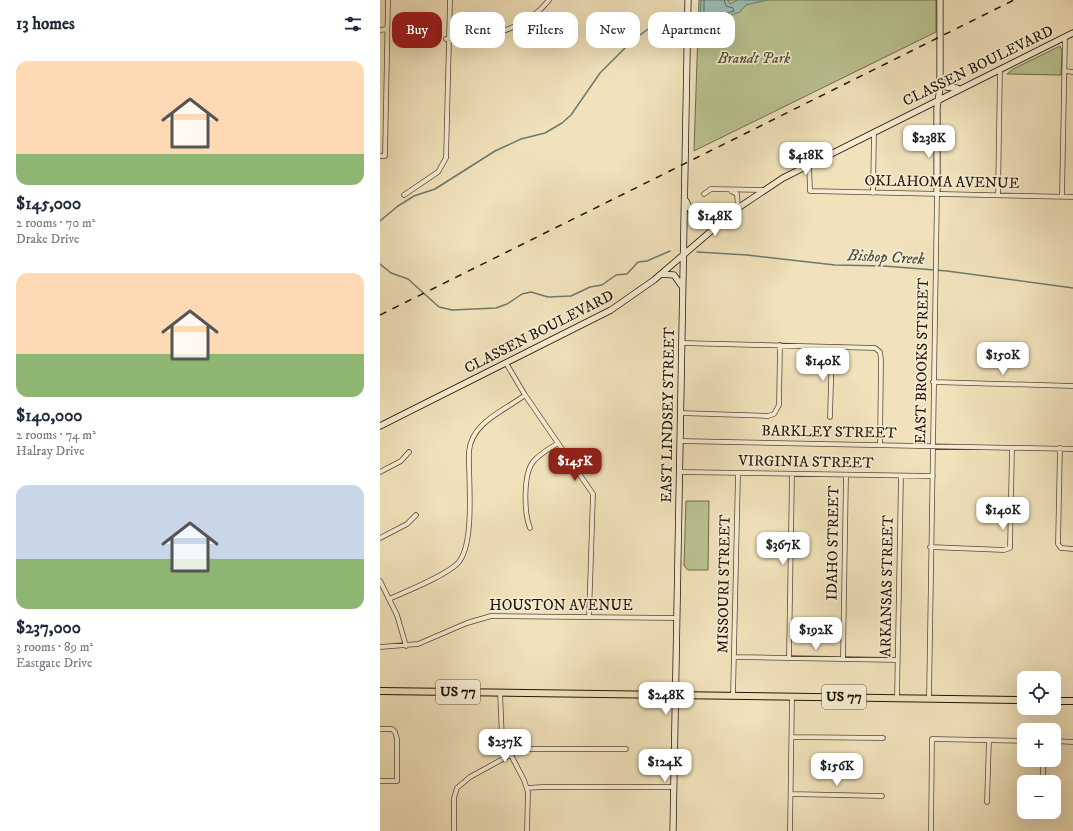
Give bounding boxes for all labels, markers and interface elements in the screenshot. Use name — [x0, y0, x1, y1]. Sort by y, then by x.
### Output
chip: Buy — [392, 12, 442, 48]
chip: Rent — [450, 12, 505, 48]
chip: Filters — [513, 12, 578, 48]
chip: New — [586, 12, 640, 48]
chip: Apartment — [648, 12, 735, 48]
text: 13 homes — [16, 13, 75, 35]
icon: filters — [342, 13, 364, 35]
street label: CLASSEN BOULEVARD — [900, 21, 1056, 111]
park label: Brandt Park — [717, 49, 791, 68]
icon: home — [154, 87, 226, 159]
pin: $238K — [901, 125, 957, 159]
text: $238K — [912, 130, 946, 146]
pin: $418K — [778, 142, 834, 176]
text: $418K — [789, 147, 824, 163]
street label: OKLAHOMA AVENUE — [864, 171, 1020, 193]
text: $145,000 — [16, 193, 81, 215]
pin: $148K — [687, 203, 743, 237]
text: $148K — [698, 208, 733, 224]
text: 2 rooms · 70 m² — [16, 215, 96, 231]
text: Drake Drive — [16, 231, 80, 247]
water label: Bishop Creek — [846, 245, 925, 269]
street label: EAST BROOKS STREET — [911, 277, 933, 444]
street label: CLASSEN BOULEVARD — [461, 286, 617, 378]
icon: home — [154, 299, 226, 371]
street label: EAST LINDSEY STREET — [657, 326, 679, 503]
pin: $150K — [975, 342, 1031, 376]
text: $150K — [986, 347, 1020, 363]
pin: $140K — [795, 348, 851, 382]
text: $140K — [805, 353, 841, 369]
text: $140,000 — [16, 405, 82, 427]
street label: BARKLEY STREET — [761, 421, 898, 443]
text: 2 rooms · 74 m² — [16, 427, 96, 443]
text: Halray Drive — [16, 443, 85, 459]
pin: $145K — [547, 448, 603, 482]
street label: VIRGINIA STREET — [737, 451, 874, 473]
text: $145K — [558, 453, 592, 469]
street label: IDAHO STREET — [822, 485, 844, 601]
pin: $140K — [975, 497, 1031, 531]
text: $140K — [985, 502, 1021, 518]
icon: home — [154, 511, 226, 583]
street label: MISSOURI STREET — [713, 514, 735, 654]
street label: ARKANSAS STREET — [876, 514, 898, 657]
pin: $367K — [755, 532, 811, 566]
text: $367K — [766, 537, 800, 553]
street label: HOUSTON AVENUE — [489, 596, 633, 615]
text: $237,000 — [16, 617, 81, 639]
pin: $192K — [788, 617, 844, 651]
text: $192K — [799, 622, 833, 638]
text: 3 rooms · 89 m² — [16, 639, 93, 655]
text: Eastgate Drive — [16, 655, 92, 671]
map controls — [1017, 671, 1061, 819]
button: locate — [1017, 671, 1061, 715]
road number: US 77 — [436, 680, 480, 704]
pin: $248K — [638, 682, 694, 716]
road number: US 77 — [822, 685, 866, 709]
text: $248K — [648, 687, 684, 703]
button: + — [1017, 723, 1061, 767]
pin: $237K — [477, 729, 533, 763]
text: $237K — [488, 734, 522, 750]
pin: $124K — [637, 749, 693, 783]
pin: $156K — [809, 753, 865, 787]
text: $124K — [648, 754, 682, 770]
text: $156K — [820, 758, 854, 774]
button: − — [1017, 775, 1061, 819]

